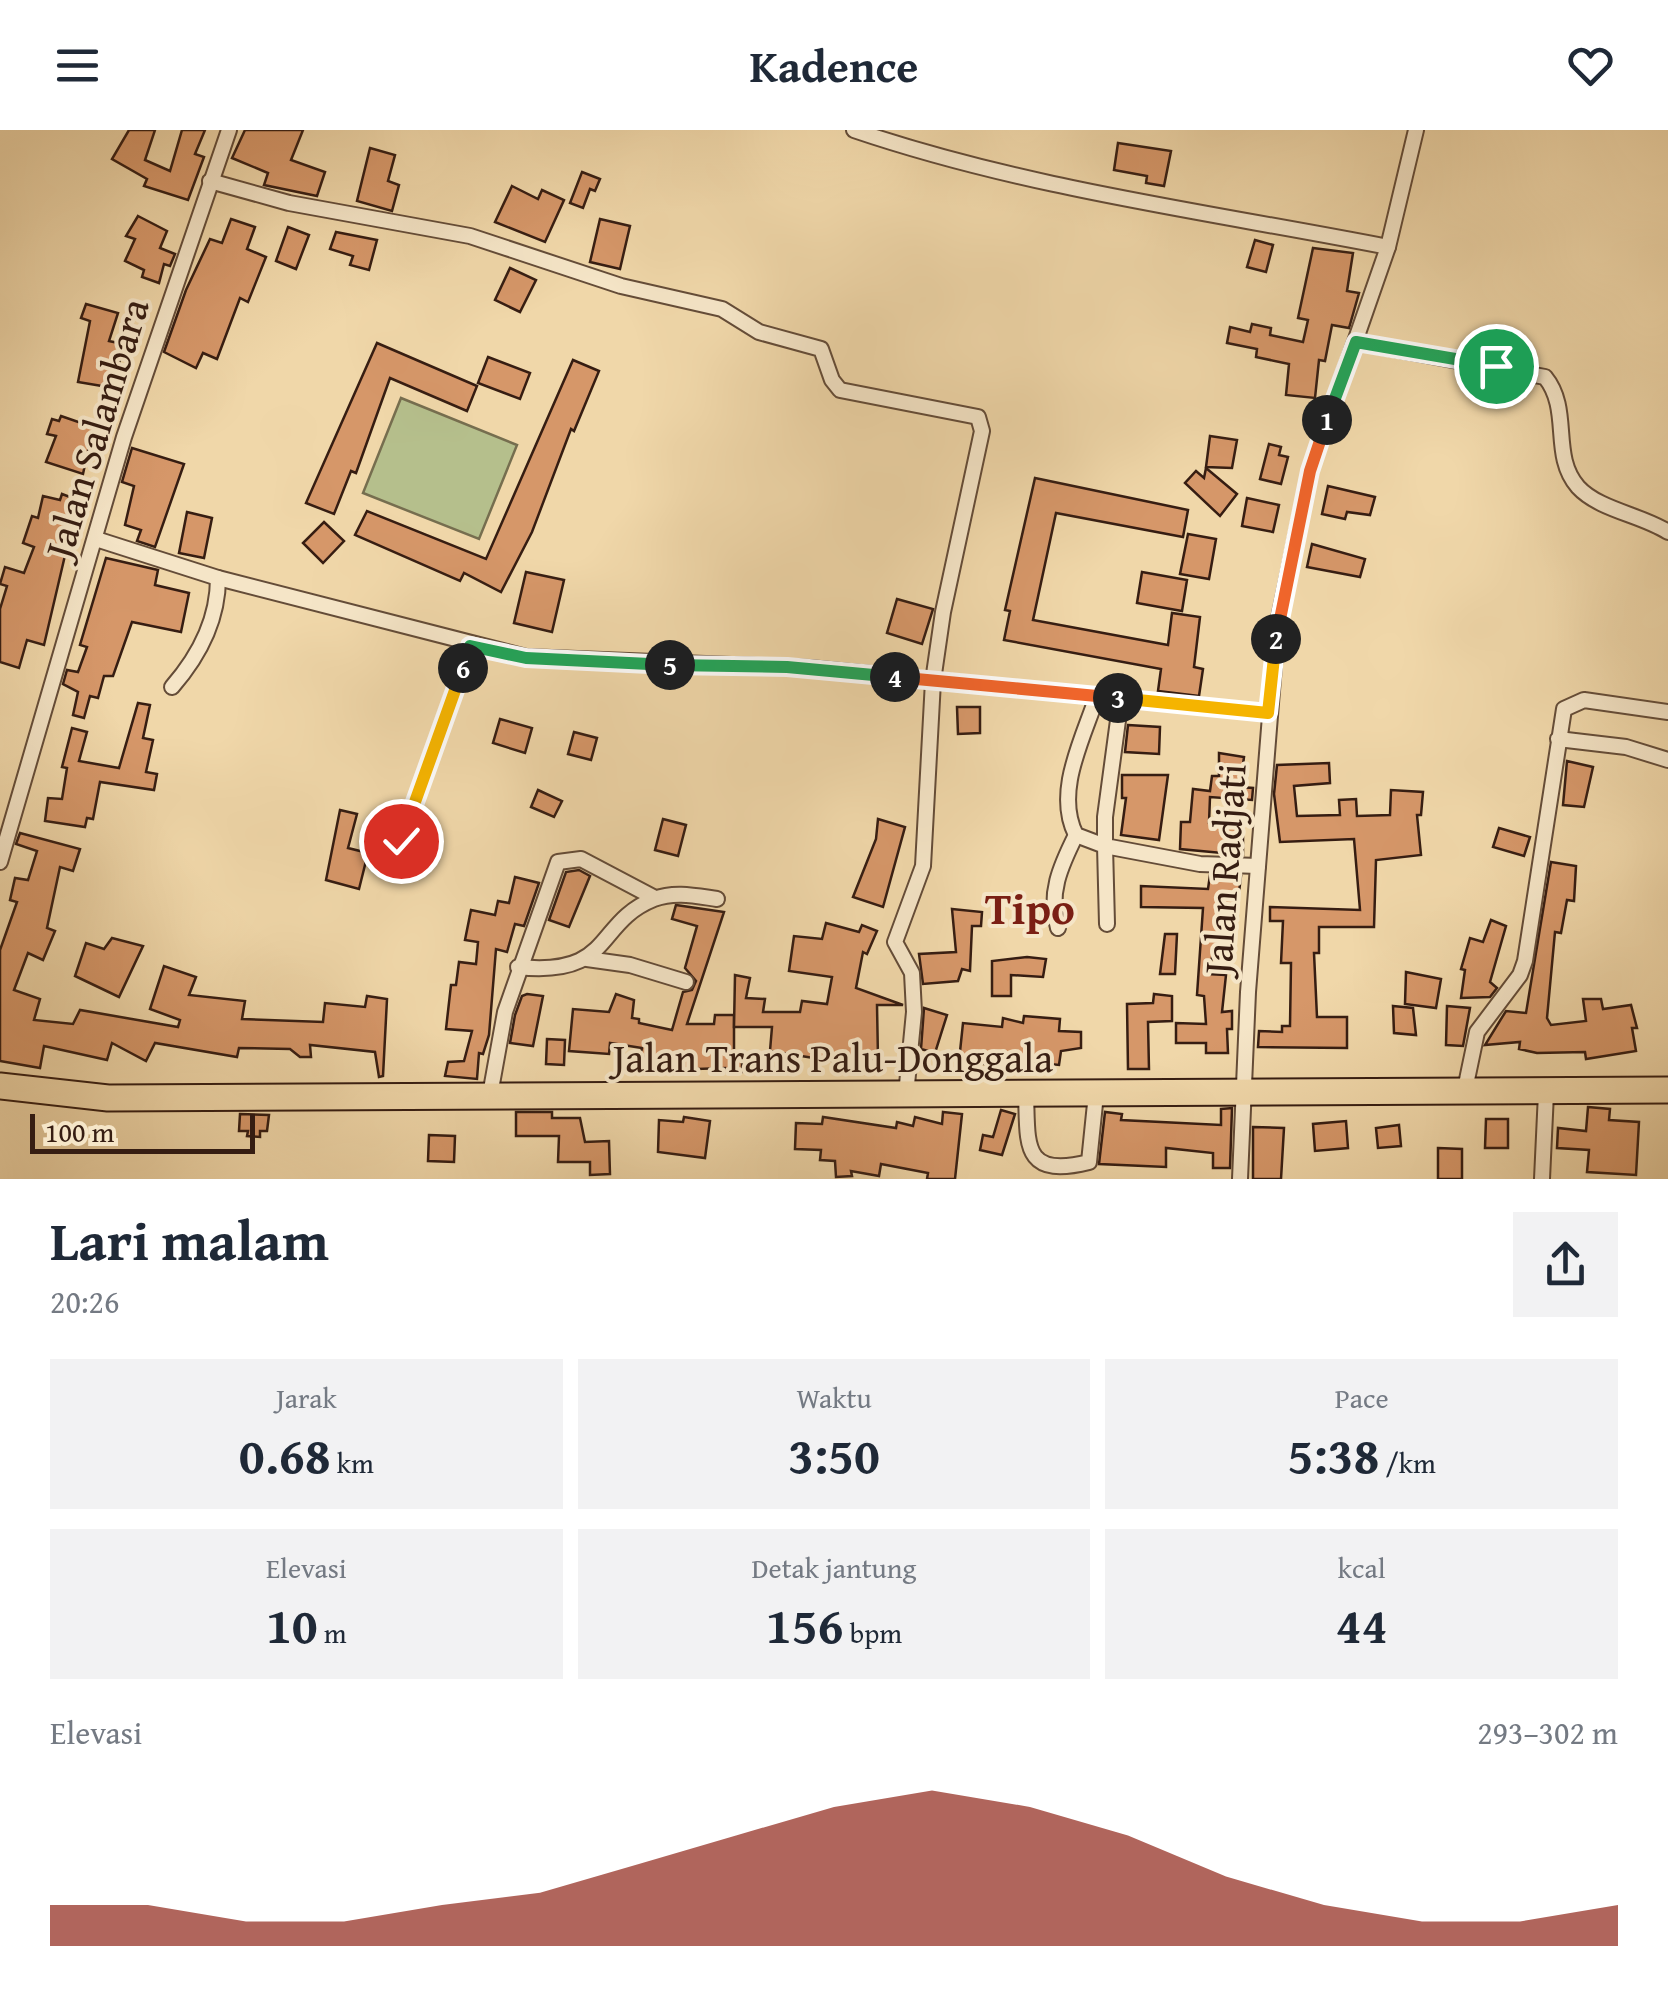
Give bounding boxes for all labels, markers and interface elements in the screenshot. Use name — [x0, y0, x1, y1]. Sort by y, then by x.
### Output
text: Kadence — [750, 33, 918, 98]
icon: menu — [50, 38, 105, 93]
icon: heart — [1563, 38, 1618, 93]
street label: Jalan Salambara — [27, 291, 164, 570]
pin — [1454, 324, 1539, 409]
icon: arrive — [1469, 339, 1524, 394]
pin: 1 — [1302, 395, 1352, 445]
text: 1 — [1320, 399, 1334, 440]
pin: 2 — [1251, 614, 1301, 664]
text: 2 — [1269, 618, 1283, 659]
pin: 5 — [645, 640, 695, 690]
pin: 6 — [438, 643, 488, 693]
text: 5 — [663, 644, 677, 685]
text: 6 — [456, 647, 470, 688]
pin: 4 — [870, 652, 920, 702]
text: 4 — [888, 656, 902, 697]
pin: 3 — [1093, 673, 1143, 723]
text: 3 — [1111, 677, 1125, 718]
street label: Jalan Radjati — [1187, 762, 1261, 981]
pin — [359, 799, 444, 884]
icon: check — [374, 814, 429, 869]
district label: Tipo — [985, 875, 1075, 940]
street label: Jalan Trans Palu-Donggala — [608, 1028, 1053, 1087]
scale bar — [30, 1109, 255, 1154]
text: 100 m — [45, 1111, 114, 1152]
text: Lari malam — [50, 1200, 329, 1280]
button: share — [1513, 1212, 1618, 1317]
text: 20:26 — [50, 1278, 119, 1325]
text: Jarak — [276, 1377, 337, 1418]
text: Waktu — [796, 1377, 872, 1418]
text: Pace — [1335, 1377, 1389, 1418]
text: 0.68 — [239, 1418, 331, 1491]
text: 3:50 — [788, 1418, 880, 1491]
text: 5:38 — [1288, 1418, 1379, 1491]
text: km — [331, 1442, 374, 1483]
text: /km — [1379, 1442, 1436, 1483]
text: Elevasi — [266, 1547, 347, 1588]
text: Detak jantung — [752, 1547, 916, 1588]
text: kcal — [1338, 1547, 1386, 1588]
text: 10 — [266, 1588, 318, 1661]
text: 156 — [766, 1588, 844, 1661]
text: 44 — [1336, 1588, 1388, 1661]
text: m — [318, 1612, 347, 1653]
text: bpm — [844, 1612, 902, 1653]
text: Elevasi — [50, 1709, 142, 1756]
text: 293–302 m — [1477, 1709, 1618, 1756]

